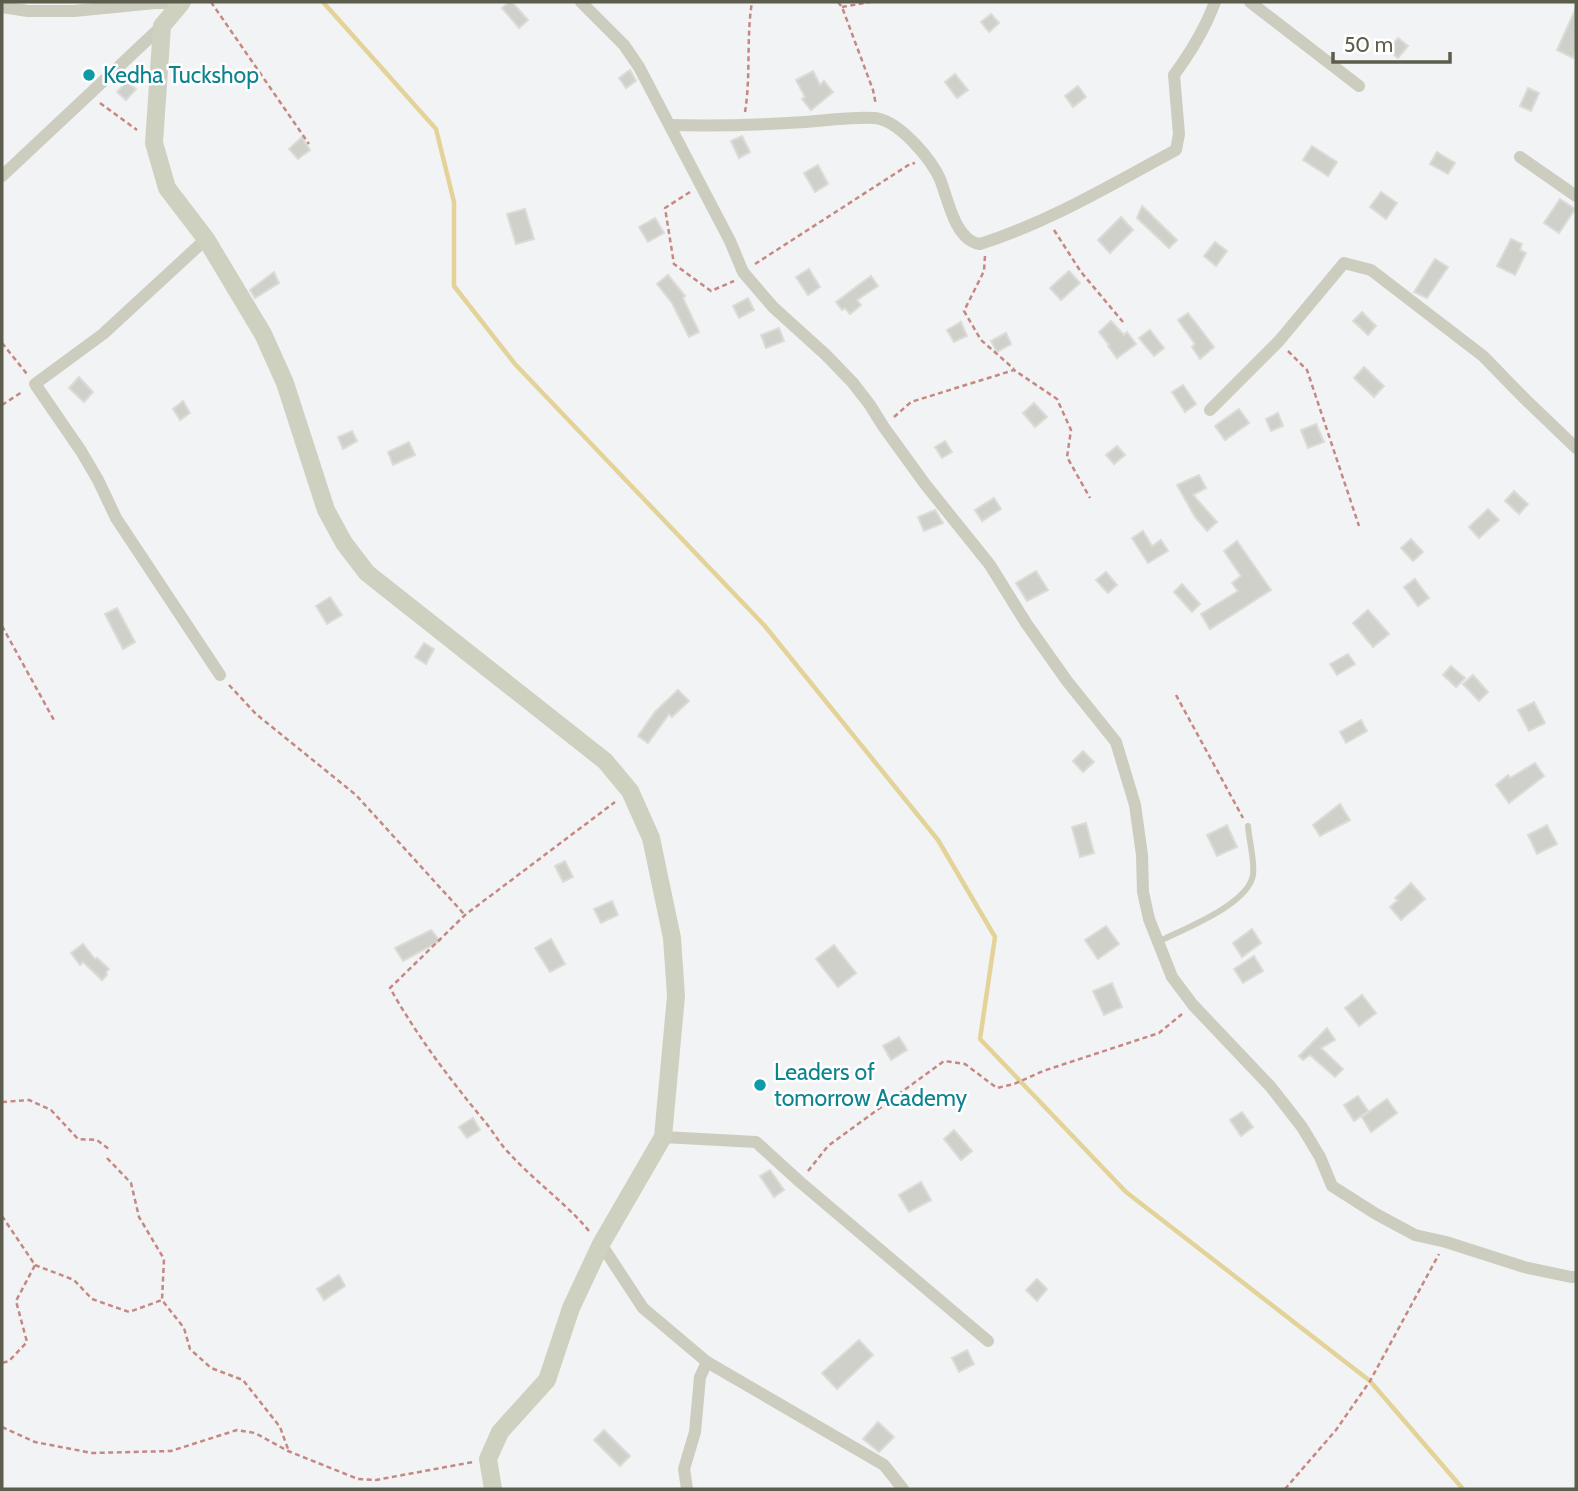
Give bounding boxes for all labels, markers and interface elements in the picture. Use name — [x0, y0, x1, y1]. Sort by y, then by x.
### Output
scale bar — [1333, 21, 1450, 65]
text: 50 m — [1344, 32, 1393, 57]
place label: Kedha Tuckshop — [103, 61, 259, 89]
marker: Kedha Tuckshop — [81, 67, 97, 83]
place label: Leaders of tomorrow Academy — [774, 1058, 968, 1112]
marker: Leaders of tomorrow Academy — [752, 1077, 768, 1093]

